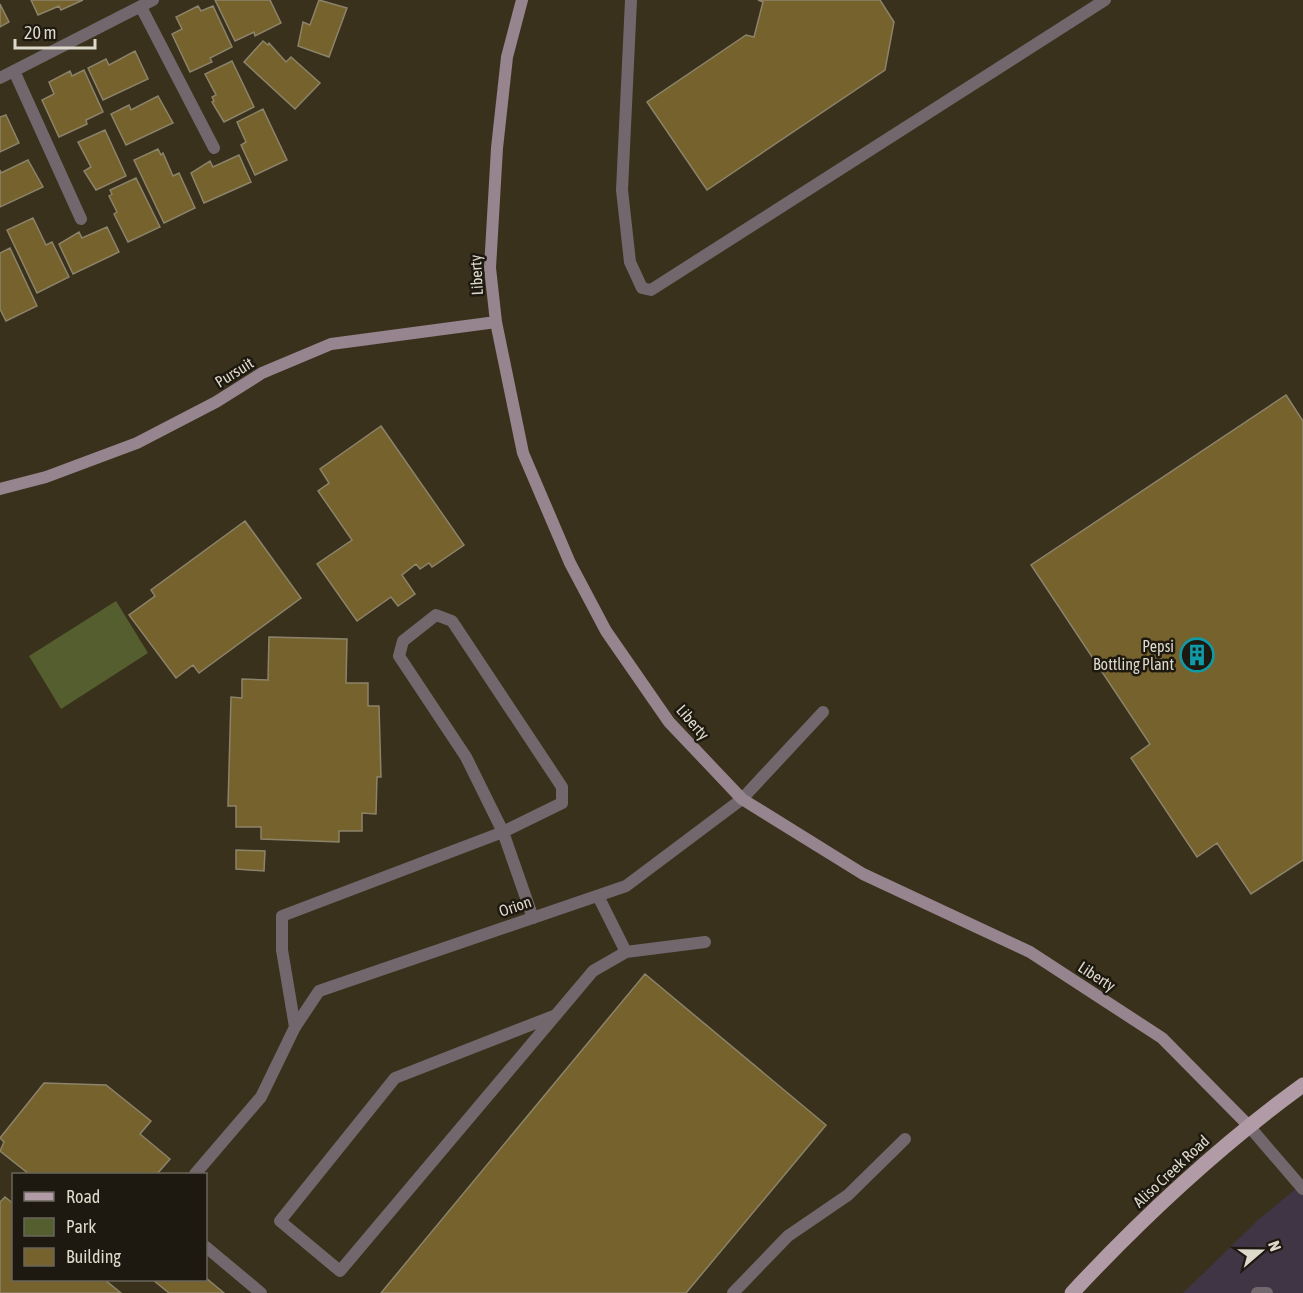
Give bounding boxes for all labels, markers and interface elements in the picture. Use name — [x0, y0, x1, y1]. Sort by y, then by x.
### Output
scale bar — [15, 12, 94, 50]
text: 20 m — [24, 22, 56, 43]
street label: Liberty — [466, 254, 487, 296]
street label: Pursuit — [211, 353, 257, 391]
place label: Pepsi Bottling Plant — [1093, 637, 1174, 674]
building icon: Pepsi Bottling Plant — [1179, 637, 1215, 673]
street label: Liberty — [672, 701, 713, 744]
street label: Orion — [496, 892, 534, 920]
street label: Liberty — [1075, 957, 1119, 996]
street label: Aliso Creek Road — [1129, 1131, 1213, 1211]
legend — [12, 1173, 207, 1281]
text: Road — [66, 1186, 100, 1207]
text: Park — [66, 1216, 96, 1237]
north arrow — [1231, 1221, 1291, 1281]
text: N — [1265, 1238, 1285, 1253]
text: Building — [66, 1246, 121, 1267]

